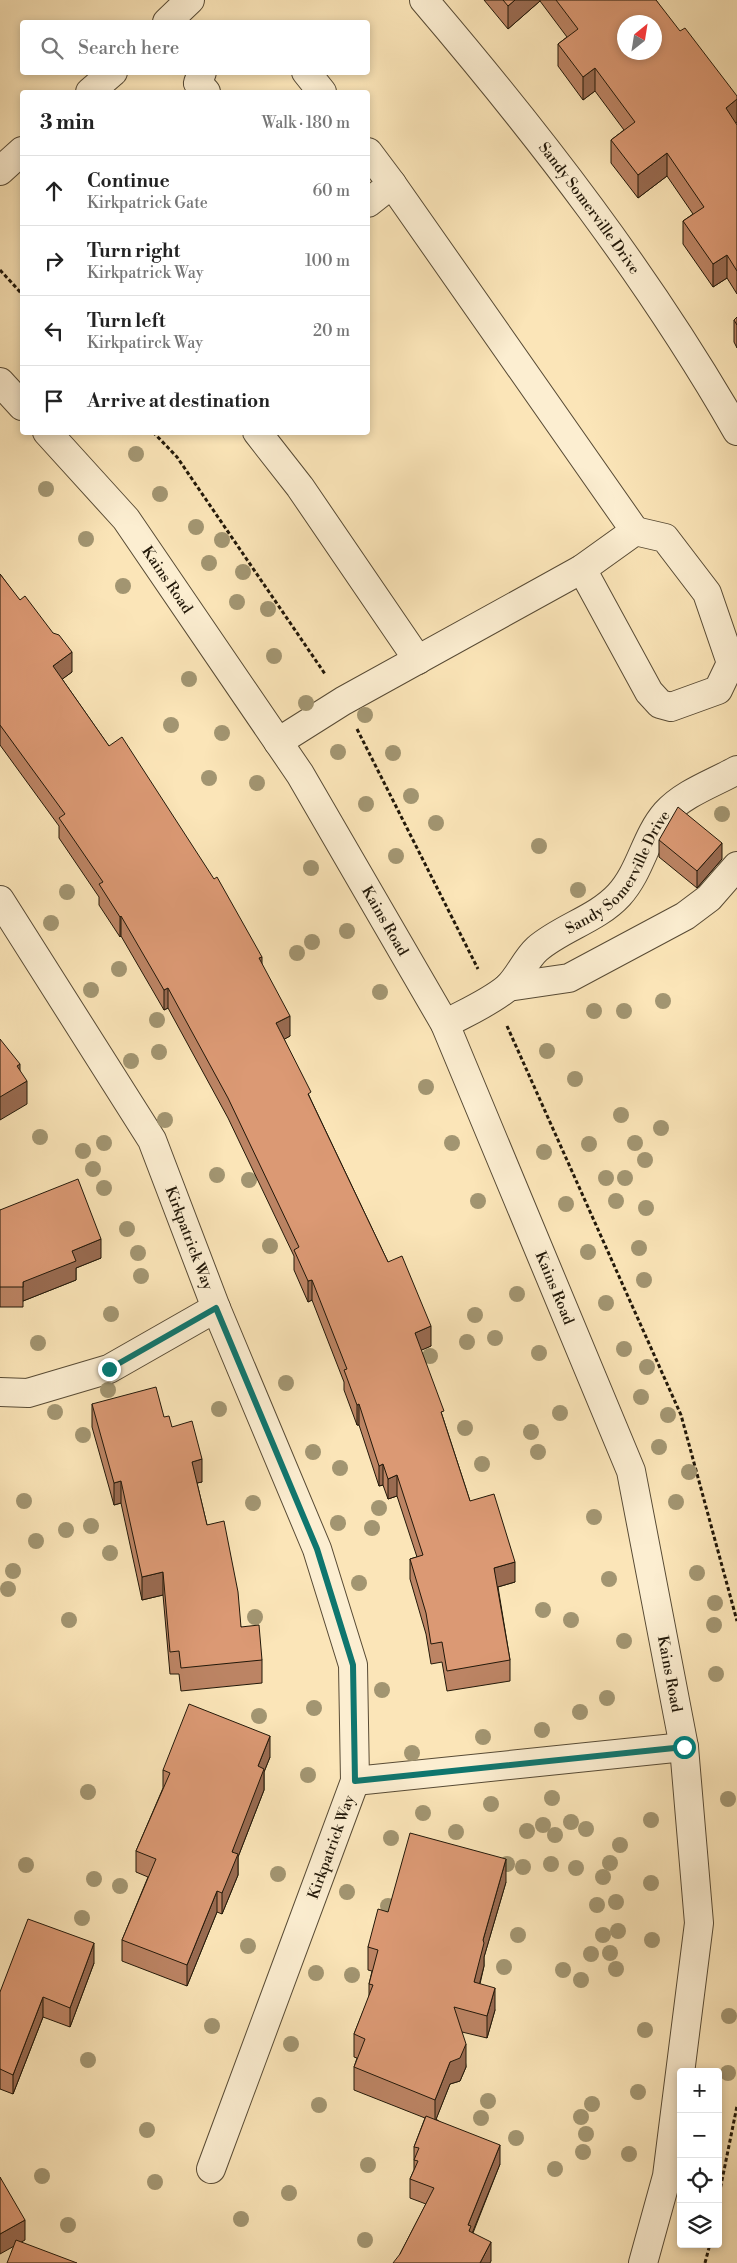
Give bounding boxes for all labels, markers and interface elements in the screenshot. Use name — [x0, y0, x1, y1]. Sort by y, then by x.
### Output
north arrow — [617, 15, 662, 60]
search box — [20, 20, 370, 75]
icon: search — [38, 34, 66, 62]
text: Search here — [78, 36, 179, 60]
text: 3 min — [40, 110, 95, 136]
text: Walk · 180 m — [262, 113, 350, 133]
street label: Sandy Somerville Drive — [534, 139, 644, 278]
text: Continue — [87, 169, 170, 193]
icon: ahead — [40, 177, 68, 205]
text: 60 m — [312, 181, 350, 201]
text: Kirkpatrick Gate — [87, 193, 208, 213]
text: Turn right — [87, 239, 180, 263]
icon: right — [40, 247, 68, 275]
text: 100 m — [305, 251, 350, 271]
text: Kirkpatrick Way — [87, 263, 204, 283]
text: Turn left — [87, 309, 166, 333]
icon: left — [40, 317, 68, 345]
text: 20 m — [313, 321, 350, 341]
text: Kirkpatirck Way — [87, 333, 203, 353]
icon: arrive — [40, 387, 68, 415]
text: Arrive at destination — [87, 389, 270, 413]
street label: Kains Road — [137, 543, 197, 618]
street label: Sandy Somerville Drive — [562, 806, 674, 939]
street label: Kains Road — [357, 883, 413, 960]
street label: Kirkpatrick Way — [161, 1184, 217, 1293]
street label: Kains Road — [531, 1249, 578, 1328]
route end — [98, 1358, 121, 1381]
street label: Kains Road — [653, 1634, 686, 1714]
route start — [673, 1736, 696, 1759]
street label: Kirkpatrick Way — [304, 1792, 359, 1902]
map controls — [677, 2068, 722, 2248]
button: + — [677, 2068, 722, 2113]
button: − — [677, 2113, 722, 2158]
button: locate — [677, 2158, 722, 2203]
button: layers — [677, 2203, 722, 2248]

